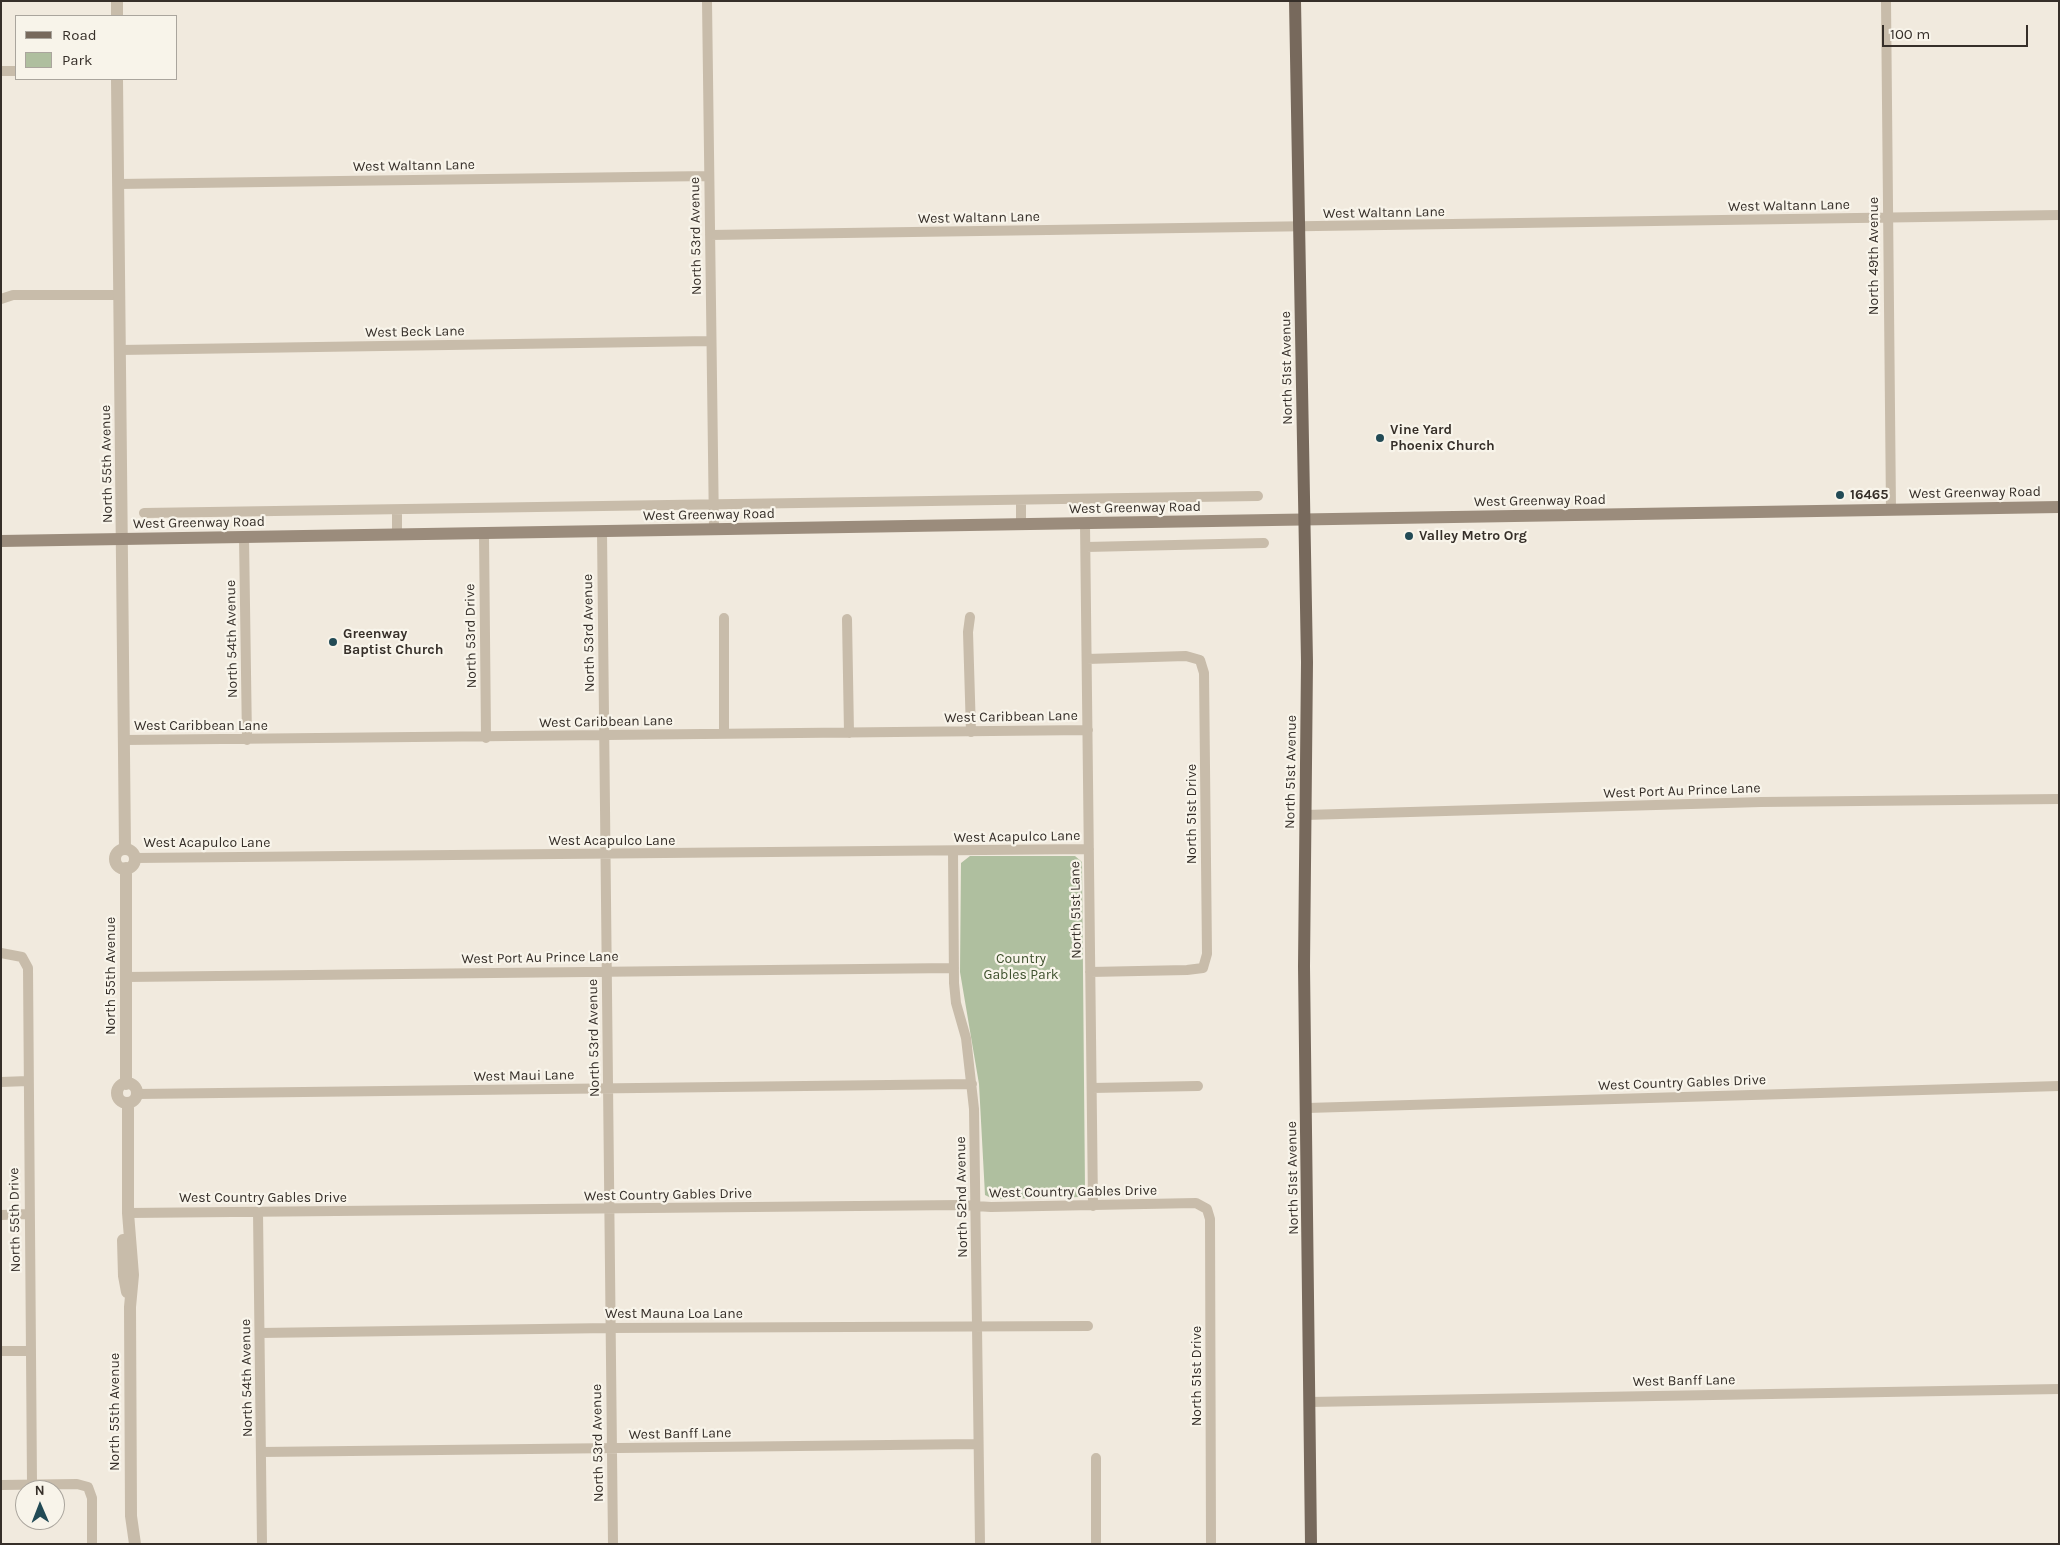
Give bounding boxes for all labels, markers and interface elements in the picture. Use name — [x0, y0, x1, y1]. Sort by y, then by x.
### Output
legend — [15, 15, 178, 80]
scale bar — [1885, 15, 2031, 47]
text: 100 m — [1890, 25, 1930, 43]
text: Road — [62, 26, 97, 44]
text: Park — [62, 51, 92, 69]
street label: West Waltann Lane — [353, 157, 475, 175]
street label: North 53rd Avenue — [687, 177, 705, 295]
street label: West Waltann Lane — [1728, 197, 1850, 215]
street label: North 49th Avenue — [1866, 197, 1882, 315]
street label: West Waltann Lane — [1323, 204, 1445, 222]
street label: West Waltann Lane — [918, 209, 1040, 227]
street label: North 51st Avenue — [1278, 311, 1296, 425]
street label: West Beck Lane — [365, 323, 465, 341]
street label: North 55th Avenue — [98, 405, 116, 523]
place label: Vine Yard Phoenix Church — [1390, 422, 1495, 454]
marker: Vine Yard Phoenix Church — [1374, 432, 1386, 444]
street label: West Greenway Road — [1909, 483, 2041, 503]
place label: 16465 — [1850, 487, 1888, 503]
marker: 16465 — [1834, 489, 1846, 501]
street label: West Greenway Road — [1474, 491, 1606, 511]
street label: West Greenway Road — [1069, 498, 1201, 518]
street label: West Greenway Road — [643, 505, 775, 525]
street label: West Greenway Road — [133, 513, 265, 533]
place label: Valley Metro Org — [1419, 528, 1527, 544]
marker: Valley Metro Org — [1403, 530, 1415, 542]
street label: North 53rd Avenue — [580, 574, 598, 692]
street label: North 54th Avenue — [223, 580, 241, 698]
street label: North 53rd Drive — [462, 583, 480, 689]
place label: Greenway Baptist Church — [343, 626, 443, 658]
marker: Greenway Baptist Church — [327, 636, 339, 648]
street label: West Caribbean Lane — [944, 707, 1078, 727]
street label: West Caribbean Lane — [539, 712, 673, 732]
street label: North 51st Avenue — [1282, 715, 1300, 829]
street label: West Caribbean Lane — [134, 718, 268, 734]
street label: North 51st Drive — [1184, 764, 1200, 864]
street label: West Port Au Prince Lane — [1603, 780, 1761, 802]
street label: West Acapulco Lane — [953, 827, 1081, 847]
street label: West Acapulco Lane — [549, 833, 675, 849]
street label: West Acapulco Lane — [144, 835, 270, 851]
street label: North 51st Lane — [1067, 861, 1085, 959]
street label: North 55th Avenue — [103, 917, 119, 1035]
street label: West Port Au Prince Lane — [461, 948, 619, 968]
park label: Country Gables Park — [983, 951, 1059, 984]
street label: North 53rd Avenue — [585, 979, 603, 1097]
street label: West Maui Lane — [474, 1067, 574, 1085]
street label: West Country Gables Drive — [1598, 1072, 1766, 1094]
street label: North 51st Avenue — [1284, 1121, 1302, 1235]
street label: North 52nd Avenue — [953, 1136, 971, 1258]
street label: North 55th Drive — [6, 1167, 24, 1273]
street label: West Country Gables Drive — [989, 1182, 1157, 1202]
street label: West Country Gables Drive — [584, 1185, 752, 1205]
street label: West Country Gables Drive — [179, 1190, 347, 1206]
street label: West Mauna Loa Lane — [605, 1306, 743, 1322]
street label: North 54th Avenue — [238, 1319, 256, 1437]
street label: North 51st Drive — [1189, 1326, 1205, 1426]
street label: North 55th Avenue — [107, 1353, 123, 1471]
street label: West Banff Lane — [1632, 1372, 1736, 1390]
street label: North 53rd Avenue — [589, 1384, 607, 1502]
street label: West Banff Lane — [628, 1425, 732, 1443]
north arrow — [15, 1480, 65, 1530]
text: N — [35, 1482, 45, 1499]

